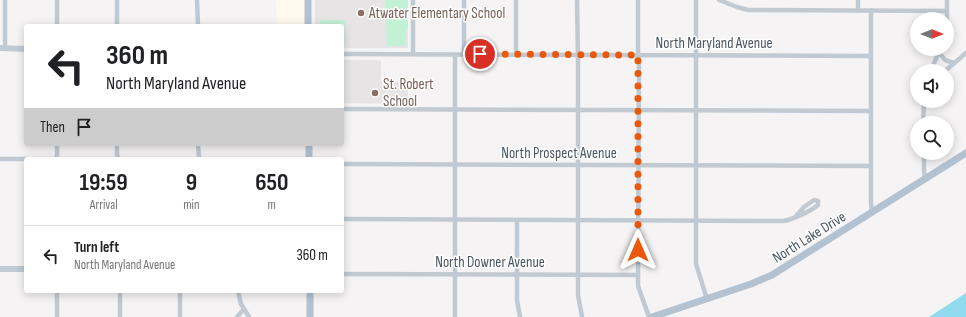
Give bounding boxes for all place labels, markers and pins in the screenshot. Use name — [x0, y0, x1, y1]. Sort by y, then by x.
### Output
place label: Atwater Elementary School — [368, 4, 505, 23]
marker: Atwater Elementary School — [356, 8, 366, 18]
pin — [463, 37, 497, 71]
place label: St. Robert School — [383, 75, 434, 111]
marker: St. Robert School — [370, 88, 380, 98]

